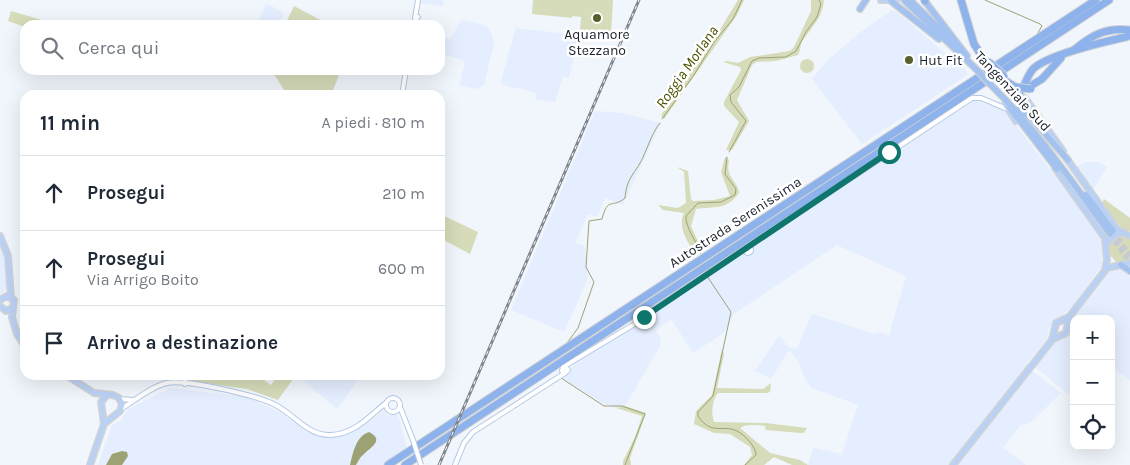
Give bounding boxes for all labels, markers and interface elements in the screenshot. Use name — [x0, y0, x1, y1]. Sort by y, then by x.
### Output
marker: Aquamore Stezzano — [591, 12, 603, 24]
search box — [20, 20, 445, 75]
water label: Roggia Morlana — [652, 22, 722, 112]
place label: Aquamore Stezzano — [564, 26, 630, 59]
icon: search — [38, 34, 66, 62]
text: Cerca qui — [78, 37, 159, 59]
street label: Tangenziale Sud — [971, 48, 1054, 135]
place label: Hut Fit — [919, 52, 962, 69]
marker: Hut Fit — [903, 54, 915, 66]
text: 11 min — [40, 111, 100, 135]
text: A piedi · 810 m — [322, 113, 425, 132]
route start — [878, 141, 901, 164]
street label: Autostrada Serenissima — [666, 173, 805, 272]
icon: ahead — [40, 179, 68, 207]
text: Prosegui — [87, 182, 166, 204]
text: 210 m — [382, 184, 425, 203]
text: Prosegui — [87, 248, 166, 270]
icon: ahead — [40, 254, 68, 282]
text: 600 m — [378, 259, 425, 278]
text: Via Arrigo Boito — [87, 270, 199, 289]
route end — [633, 306, 656, 329]
map controls — [1070, 315, 1115, 450]
button: + — [1070, 315, 1115, 360]
icon: arrive — [40, 329, 68, 357]
text: Arrivo a destinazione — [87, 332, 278, 354]
button: − — [1070, 360, 1115, 405]
button: locate — [1070, 405, 1115, 450]

